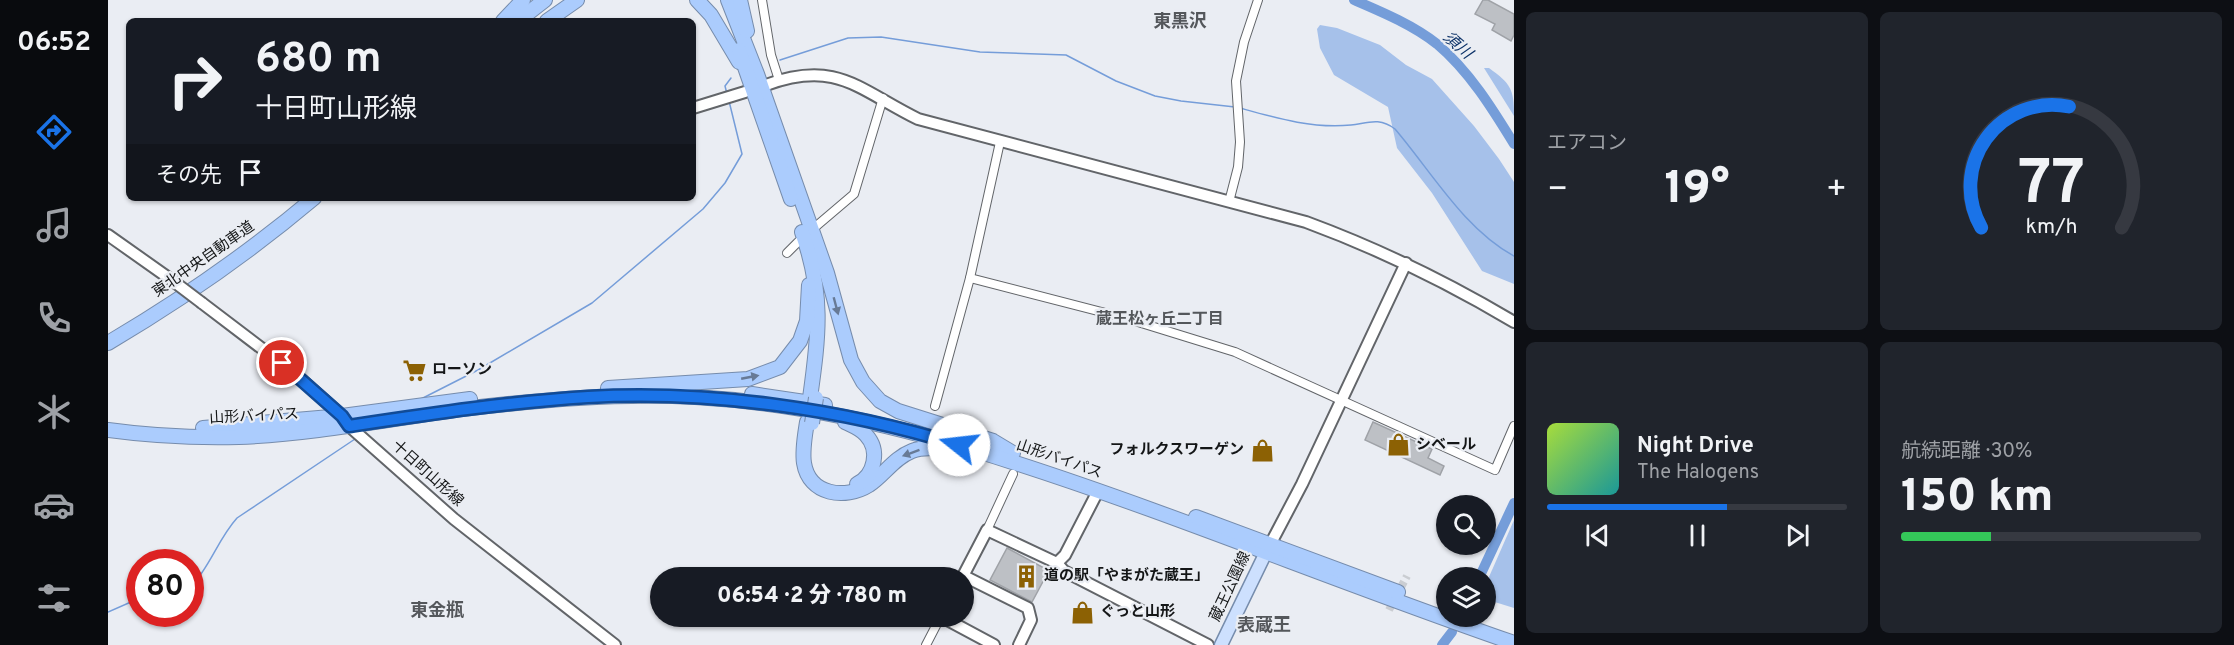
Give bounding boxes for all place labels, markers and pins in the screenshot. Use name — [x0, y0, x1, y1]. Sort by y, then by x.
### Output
pin — [256, 337, 307, 388]
supermarket icon: ローソン — [401, 357, 427, 383]
place label: ローソン — [432, 361, 492, 380]
shop icon: シベール — [1385, 432, 1411, 458]
place label: シベール — [1416, 436, 1476, 455]
shop icon: フォルクスワーゲン — [1249, 437, 1275, 463]
place label: フォルクスワーゲン — [1109, 441, 1244, 460]
building icon: 道の駅「やまがた蔵王」 — [1013, 563, 1039, 589]
place label: 道の駅「やまがた蔵王」 — [1044, 567, 1209, 586]
shop icon: ぐっと山形 — [1069, 599, 1095, 625]
place label: ぐっと山形 — [1100, 603, 1175, 622]

